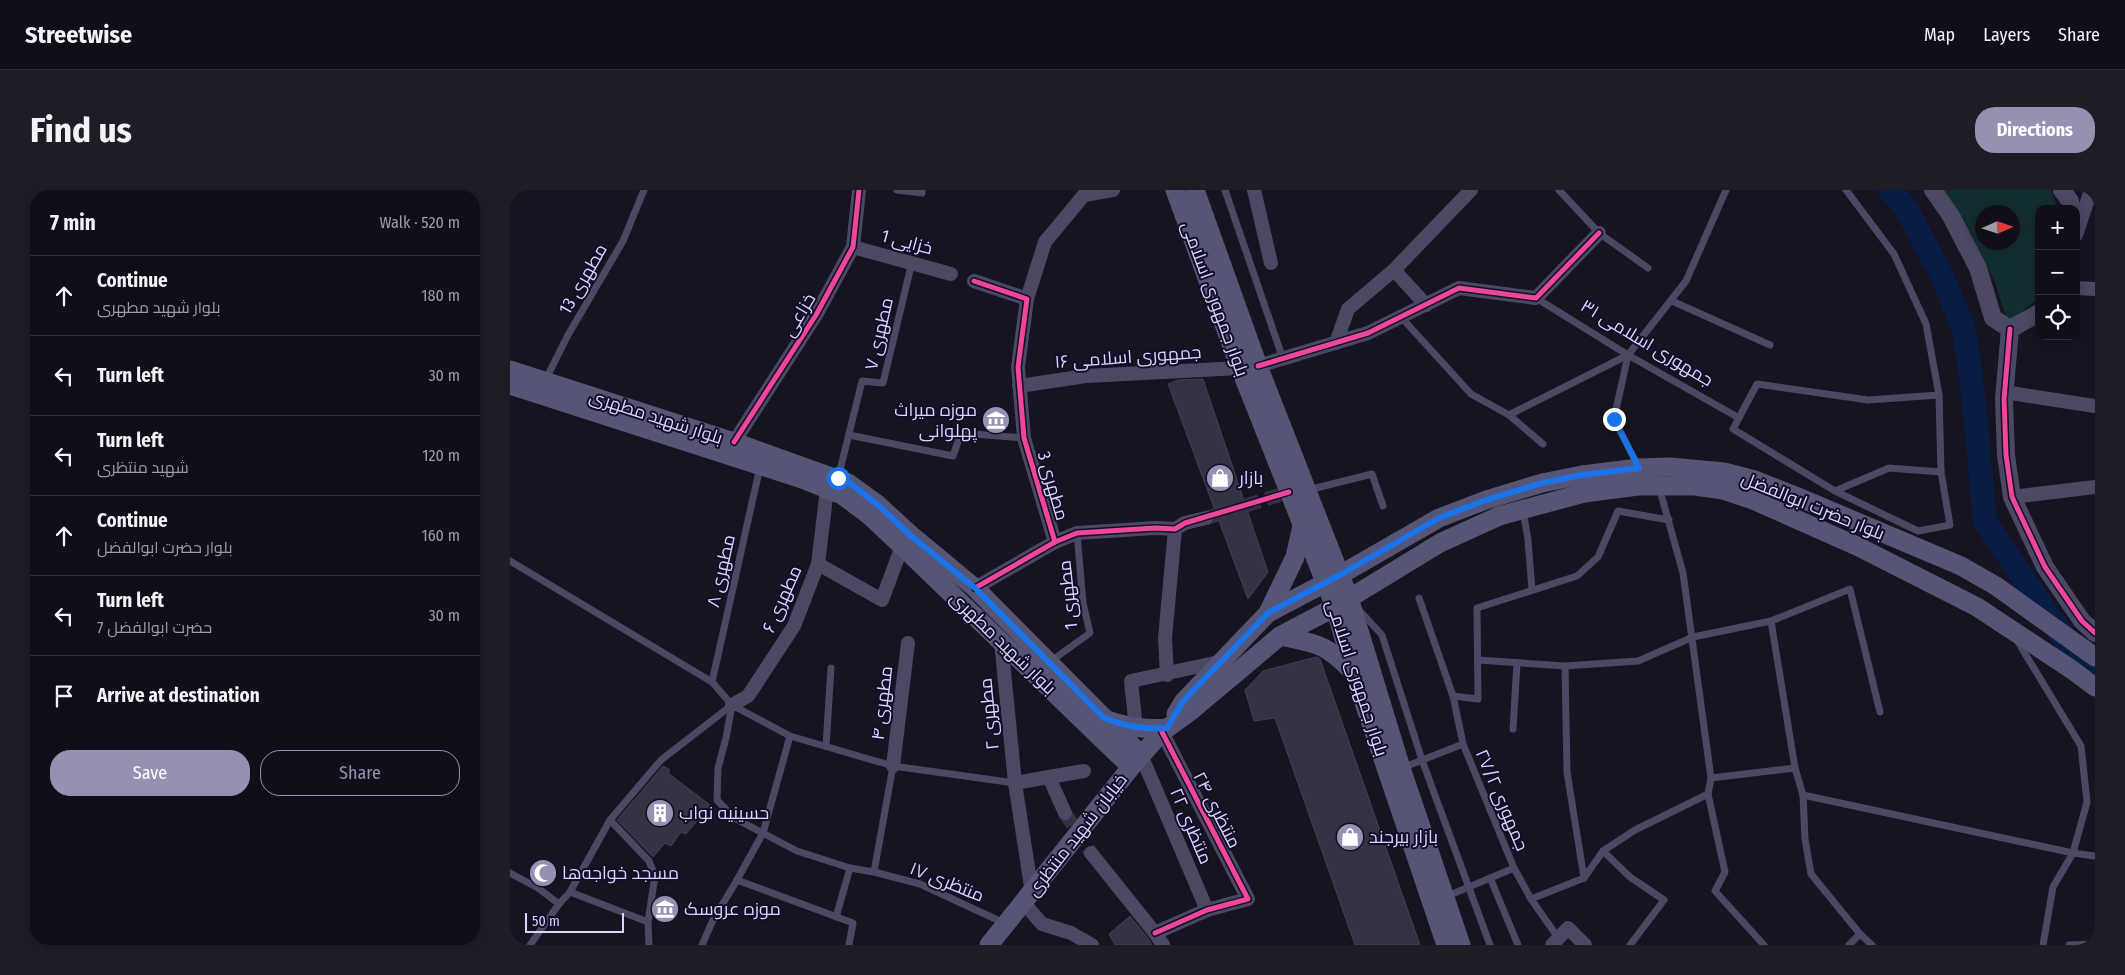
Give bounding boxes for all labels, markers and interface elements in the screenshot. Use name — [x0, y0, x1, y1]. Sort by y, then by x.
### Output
text: Streetwise — [25, 21, 132, 49]
text: Map — [1924, 24, 1955, 46]
text: Layers — [1983, 24, 2030, 46]
text: Share — [2058, 24, 2100, 46]
button: Directions — [1975, 107, 2095, 153]
text: Find us — [30, 109, 132, 151]
north arrow — [1975, 205, 2020, 250]
map controls — [2035, 205, 2080, 340]
button: + — [2035, 205, 2080, 250]
text: 7 min — [50, 210, 96, 236]
text: Walk · 520 m — [380, 213, 460, 232]
street label: بلوار جمهوری اسلامی — [1177, 218, 1253, 380]
street label: خزایی 1 — [879, 225, 935, 259]
street label: مطهری 13 — [554, 240, 612, 318]
button: − — [2035, 250, 2080, 295]
text: Continue — [97, 269, 168, 292]
icon: ahead — [50, 282, 78, 310]
text: 180 m — [421, 286, 460, 305]
street label: خزاعی — [778, 289, 820, 341]
street label: جمهوری اسلامی ۳۱ — [1577, 295, 1717, 391]
button: locate — [2035, 295, 2080, 340]
street label: مطهری ۷ — [860, 296, 898, 372]
text: بلوار شهید مطهری — [97, 298, 220, 317]
street label: جمهوری اسلامی ۱۶ — [1054, 341, 1202, 373]
icon: left — [50, 362, 78, 390]
text: Turn left — [97, 364, 164, 387]
text: 30 m — [428, 366, 460, 385]
street label: بلوار شهید مطهری — [587, 385, 725, 449]
place label: موزه میراث پهلوانی — [894, 399, 977, 443]
museum icon: موزه میراث پهلوانی — [981, 405, 1011, 435]
route end — [1603, 408, 1626, 431]
text: Turn left — [97, 429, 164, 452]
icon: left — [50, 442, 78, 470]
text: 120 m — [422, 446, 460, 465]
street label: مطهری 3 — [1033, 449, 1073, 523]
text: شهید منتظری — [97, 458, 189, 477]
shop icon: بازار — [1205, 463, 1235, 493]
route start — [827, 467, 850, 490]
place label: بازار — [1238, 467, 1263, 489]
street label: بلوار حضرت ابوالفضل — [1738, 467, 1888, 545]
text: Continue — [97, 509, 168, 532]
icon: ahead — [50, 522, 78, 550]
text: 160 m — [421, 526, 460, 545]
street label: مطهری ۸ — [702, 533, 740, 609]
text: بلوار حضرت ابوالفضل — [97, 538, 232, 557]
street label: مطهری 1 — [1053, 559, 1083, 631]
street label: مطهری ۶ — [757, 562, 807, 636]
street label: بلوار شهید مطهری — [945, 587, 1061, 699]
text: Turn left — [97, 589, 164, 612]
street label: بلوار جمهوری اسلامی — [1321, 597, 1393, 759]
icon: left — [50, 602, 78, 630]
text: 30 m — [428, 606, 460, 625]
text: حضرت ابوالفضل 7 — [97, 618, 212, 637]
street label: مطهری ۴ — [867, 665, 897, 741]
street label: مطهری ۲ — [974, 677, 1004, 751]
icon: arrive — [50, 682, 78, 710]
text: Arrive at destination — [97, 684, 260, 707]
street label: جمهوری ۲۷/۲ — [1471, 746, 1533, 854]
button: Save — [50, 750, 250, 796]
button: Share — [260, 750, 460, 796]
street label: منتظری ۲۴ — [1188, 768, 1246, 852]
street label: خیابان شهید منتظری — [1022, 769, 1132, 901]
street label: منتظری ۲۲ — [1165, 785, 1217, 867]
building icon: حسینیه نواب — [645, 798, 675, 828]
place label: حسینیه نواب — [679, 802, 769, 824]
shop icon: بازار بیرجند — [1335, 822, 1365, 852]
place label: بازار بیرجند — [1369, 826, 1438, 848]
street label: منتظری ۱۷ — [907, 857, 987, 907]
mosque icon: مسجد خواجه‌ها — [528, 858, 558, 888]
place label: مسجد خواجه‌ها — [562, 862, 679, 884]
museum icon: موزه عروسک — [650, 894, 680, 924]
place label: موزه عروسک — [684, 898, 781, 920]
scale bar — [525, 910, 624, 933]
text: 50 m — [532, 913, 560, 930]

